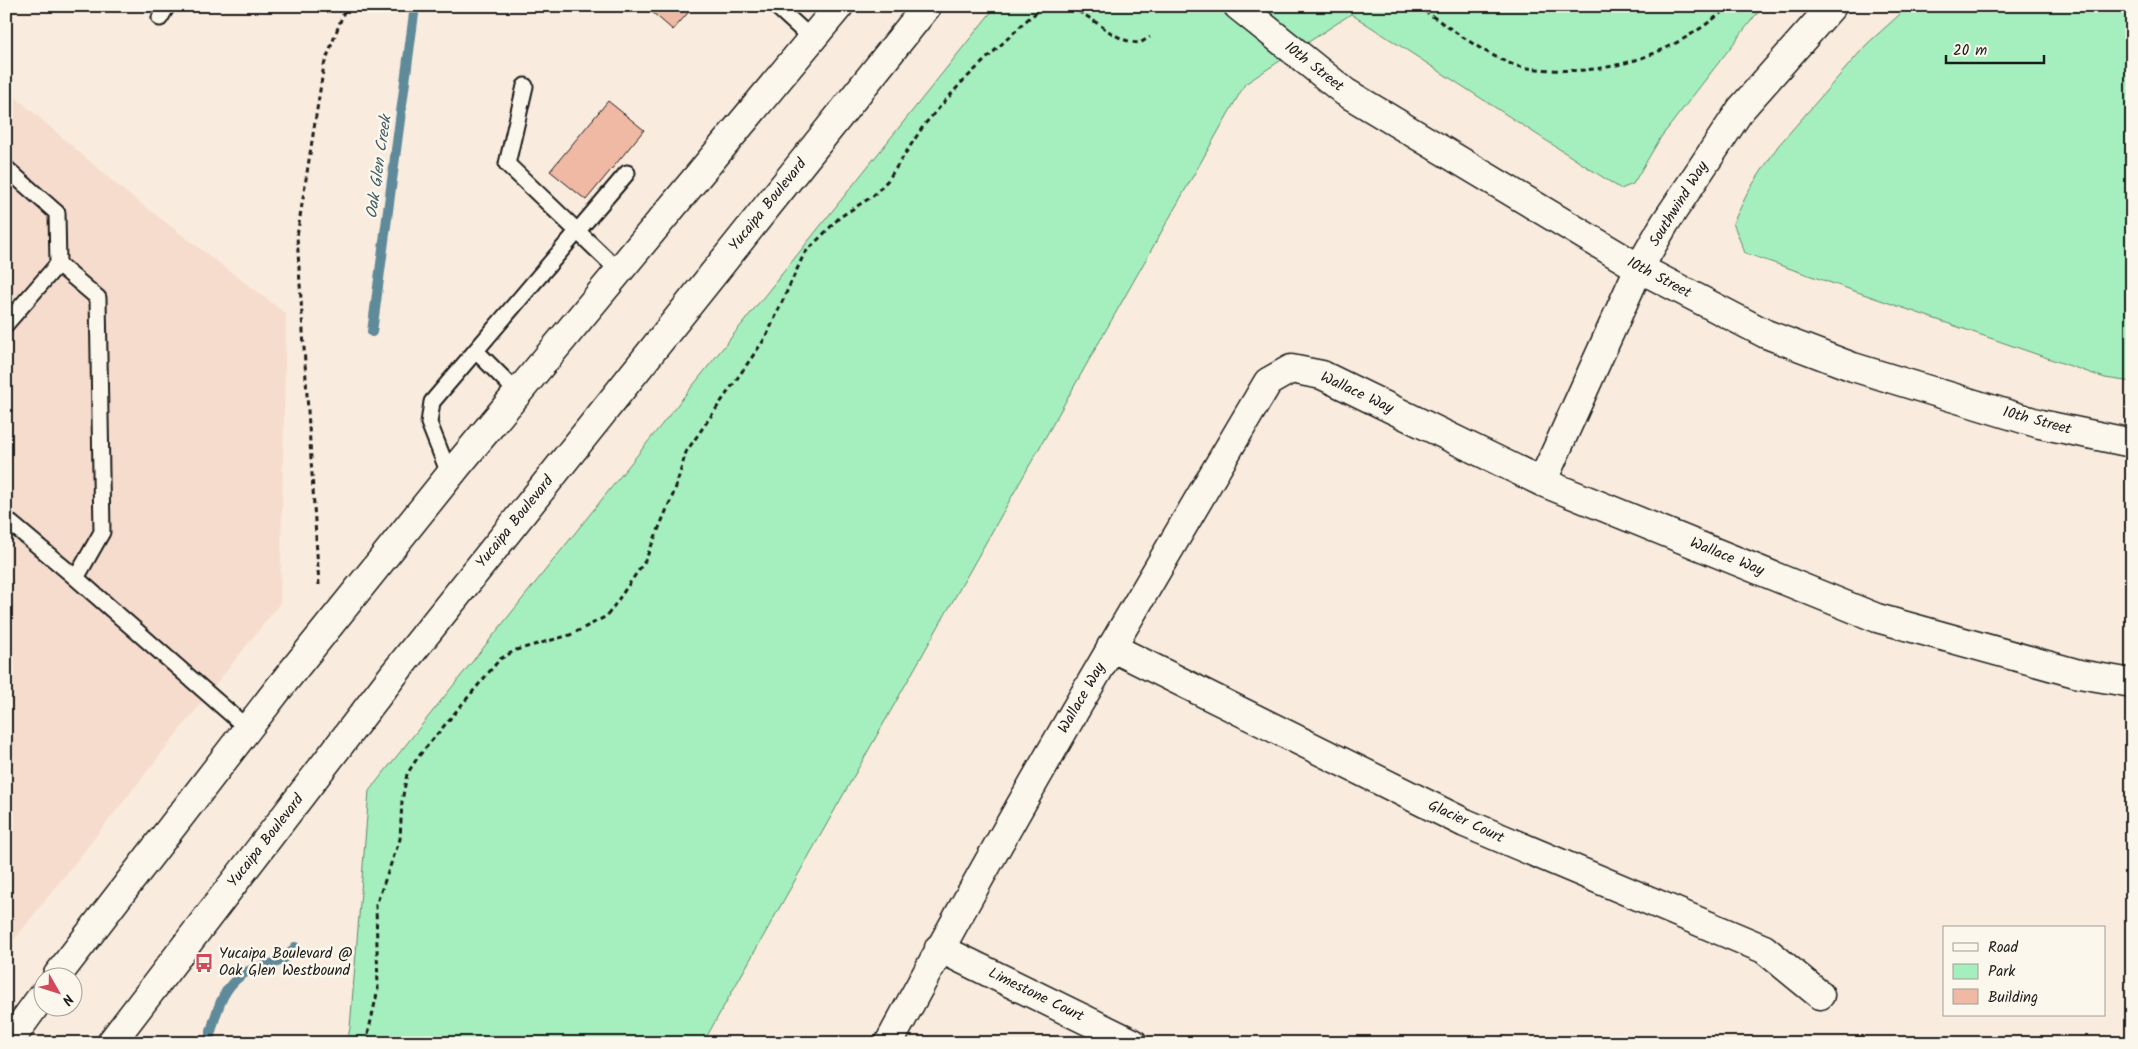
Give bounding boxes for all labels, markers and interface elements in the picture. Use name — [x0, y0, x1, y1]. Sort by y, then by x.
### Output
scale bar — [1946, 32, 2043, 64]
street label: 10th Street — [1279, 36, 1349, 98]
text: 20 m — [1953, 39, 1987, 63]
water label: Oak Glen Creek — [359, 111, 399, 220]
street label: Yucaipa Boulevard — [723, 153, 813, 257]
street label: Southwind Way — [1643, 156, 1715, 251]
street label: 10th Street — [1622, 251, 1696, 305]
street label: Wallace Way — [1316, 366, 1398, 421]
street label: 10th Street — [2000, 400, 2074, 442]
street label: Yucaipa Boulevard — [470, 470, 560, 574]
street label: Wallace Way — [1686, 531, 1769, 583]
street label: Wallace Way — [1052, 657, 1112, 738]
street label: Yucaipa Boulevard — [222, 789, 311, 893]
street label: Glacier Court — [1424, 794, 1508, 850]
legend — [1943, 926, 2106, 1016]
text: Road — [1988, 936, 2019, 960]
place label: Yucaipa Boulevard @ Oak Glen Westbound — [219, 942, 353, 983]
bus stop icon: Yucaipa Boulevard @ Oak Glen Westbound — [193, 952, 215, 974]
text: Park — [1988, 960, 2016, 984]
street label: Limestone Court — [984, 961, 1088, 1029]
north arrow — [32, 966, 82, 1016]
text: Building — [1988, 986, 2038, 1010]
text: N — [56, 989, 79, 1010]

